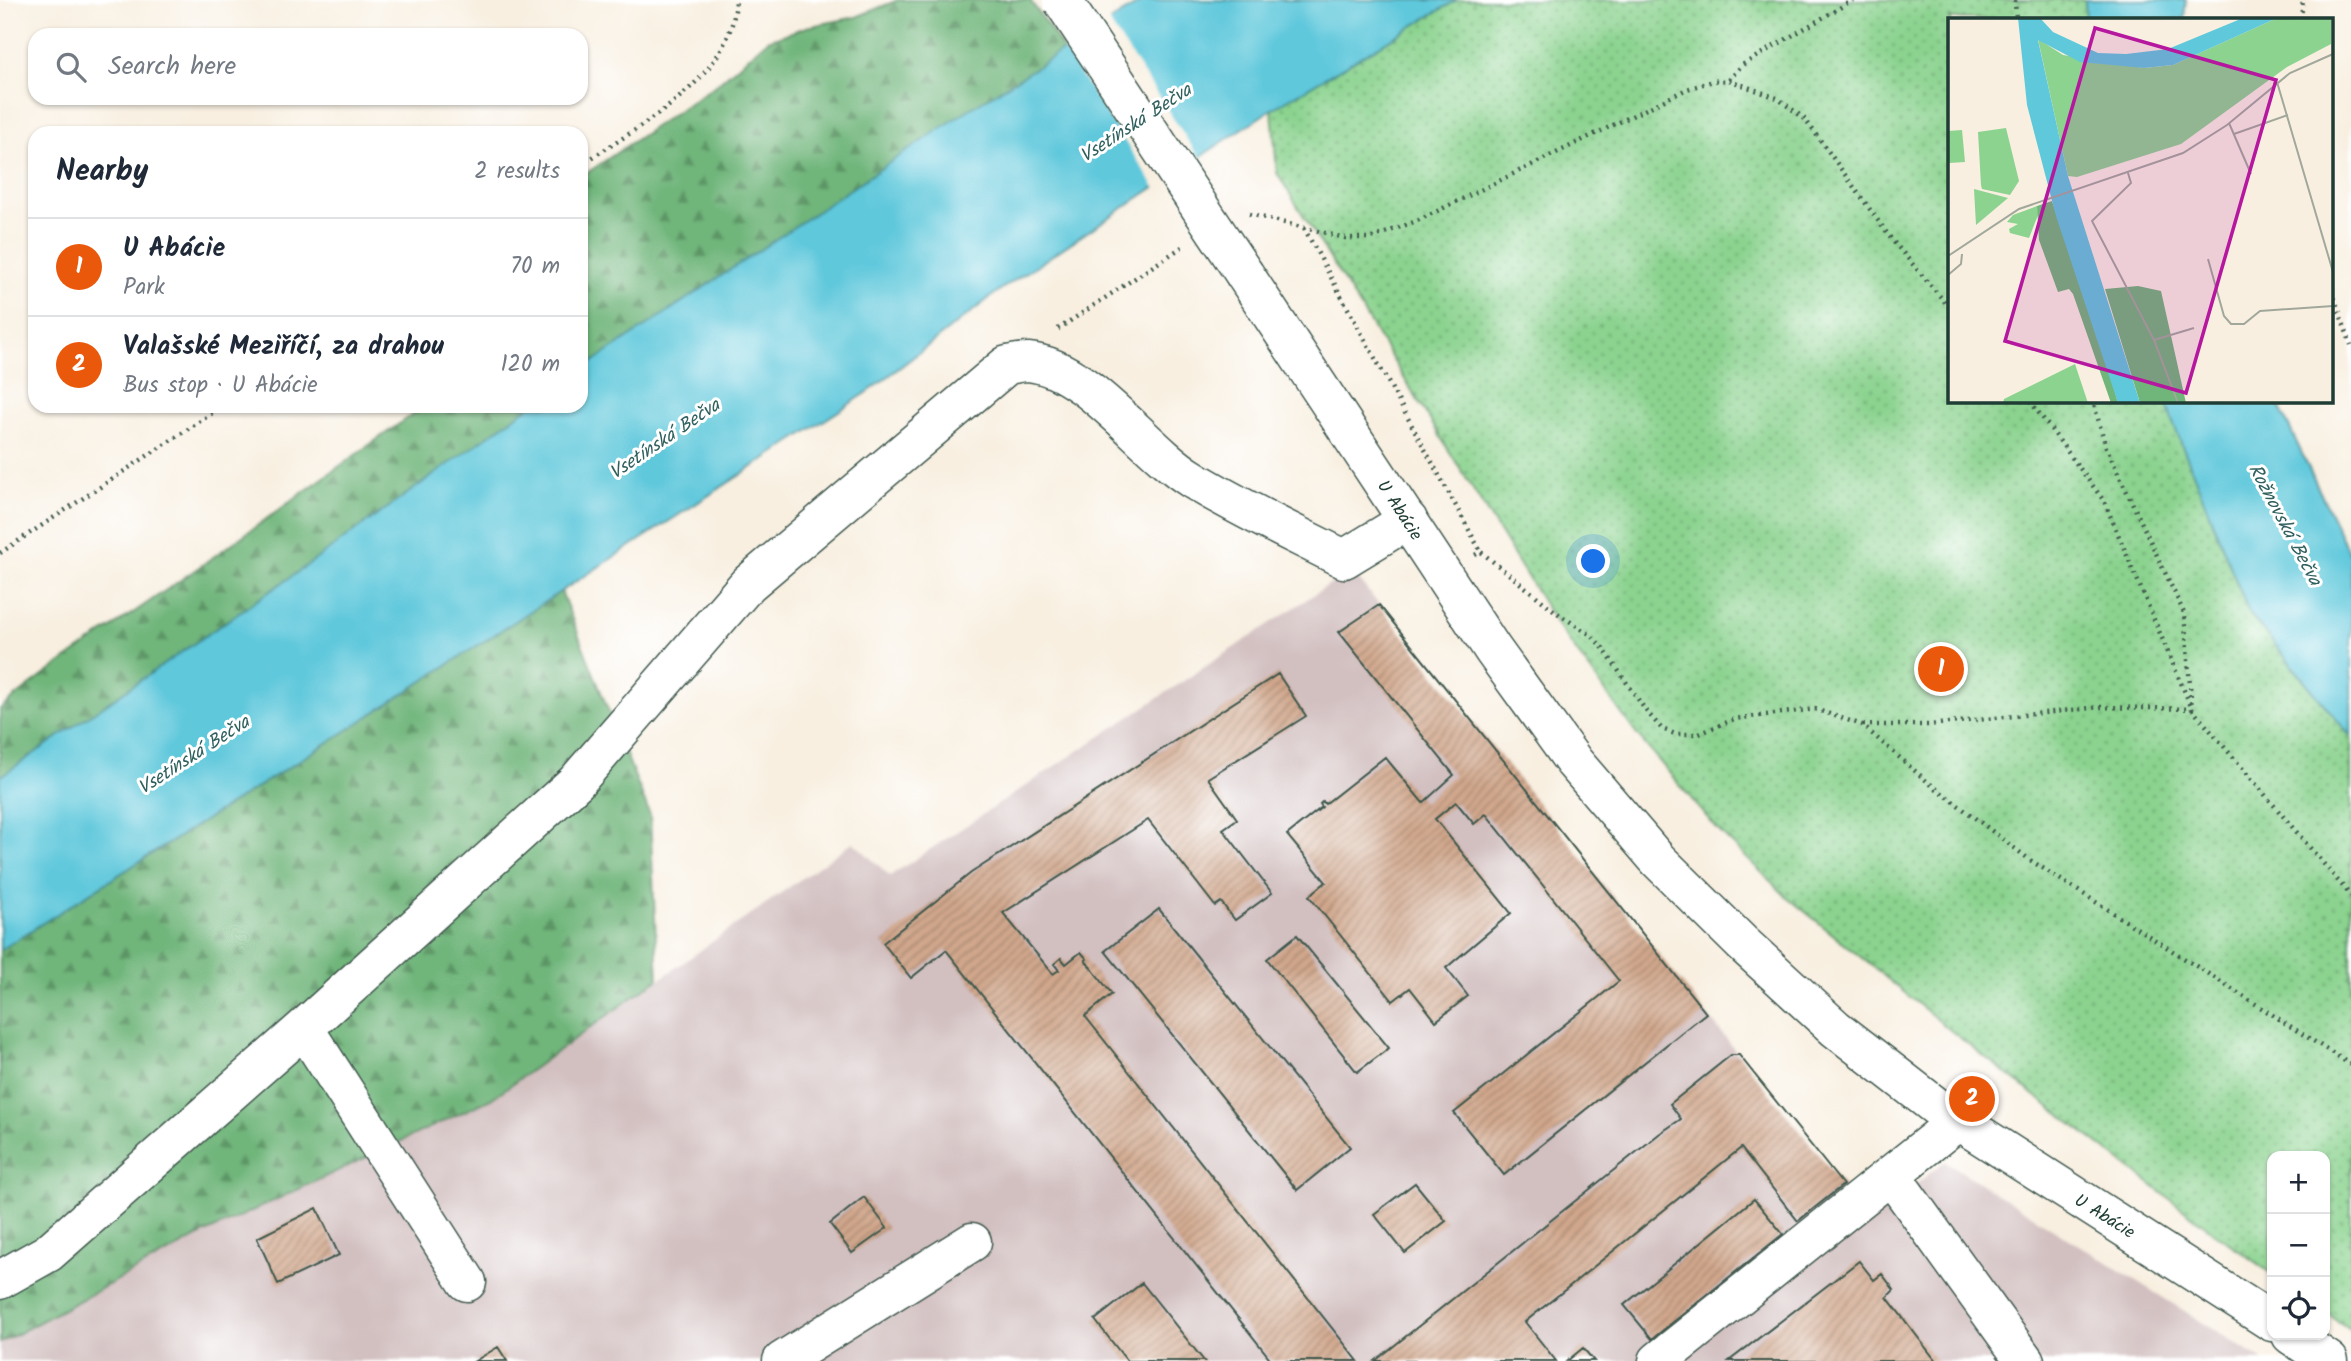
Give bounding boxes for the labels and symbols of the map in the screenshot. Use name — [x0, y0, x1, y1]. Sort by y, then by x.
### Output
inset map — [1948, 18, 2334, 402]
water label: Vsetínská Bečva — [1074, 76, 1199, 171]
water label: Vsetínská Bečva — [603, 391, 728, 488]
water label: Rožnovská Bečva — [2239, 459, 2330, 592]
street label: U Abácie — [1368, 475, 1429, 547]
your location — [1576, 544, 1610, 578]
pin: 1 — [1918, 643, 1964, 695]
water label: Vsetínská Bečva — [132, 708, 257, 803]
pin: 2 — [1949, 1073, 1995, 1125]
street label: U Abácie — [2068, 1187, 2140, 1247]

